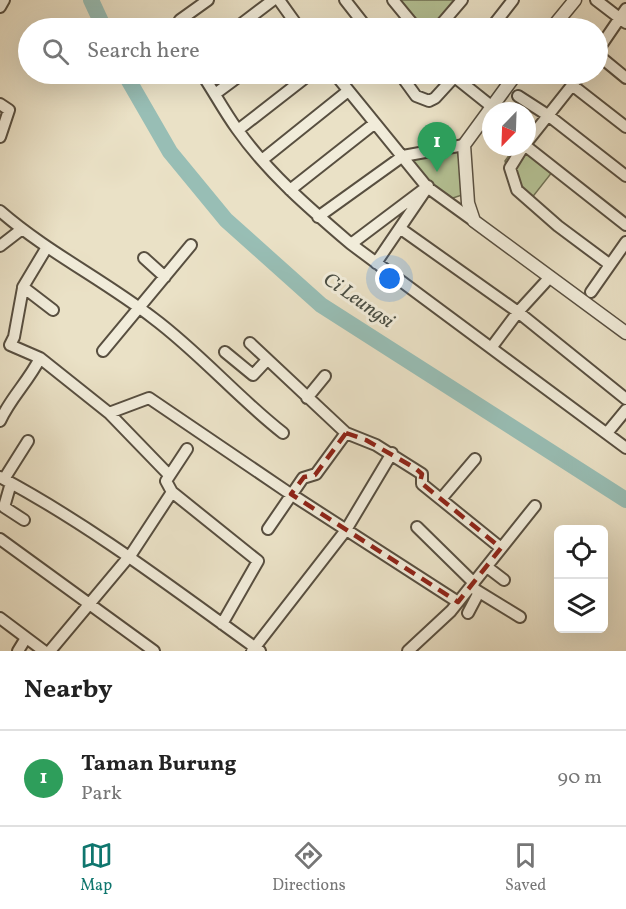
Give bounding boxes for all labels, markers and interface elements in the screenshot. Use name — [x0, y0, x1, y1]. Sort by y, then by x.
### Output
search box — [18, 18, 608, 84]
icon: search — [39, 35, 72, 68]
text: Search here — [87, 36, 200, 67]
north arrow — [482, 102, 536, 156]
pin: 1 — [418, 122, 456, 172]
your location — [375, 264, 404, 293]
water label: Ci Leungsi — [317, 266, 400, 336]
map controls — [554, 525, 608, 633]
button: locate — [554, 525, 608, 579]
button: layers — [554, 579, 608, 633]
text: Nearby — [24, 672, 113, 708]
text: Taman Burung — [81, 749, 237, 780]
text: 1 — [39, 764, 48, 792]
text: 90 m — [558, 764, 602, 792]
text: Park — [81, 780, 122, 808]
tab: Map — [80, 839, 113, 897]
tab: Directions — [272, 839, 346, 897]
tab: Saved — [505, 839, 546, 897]

